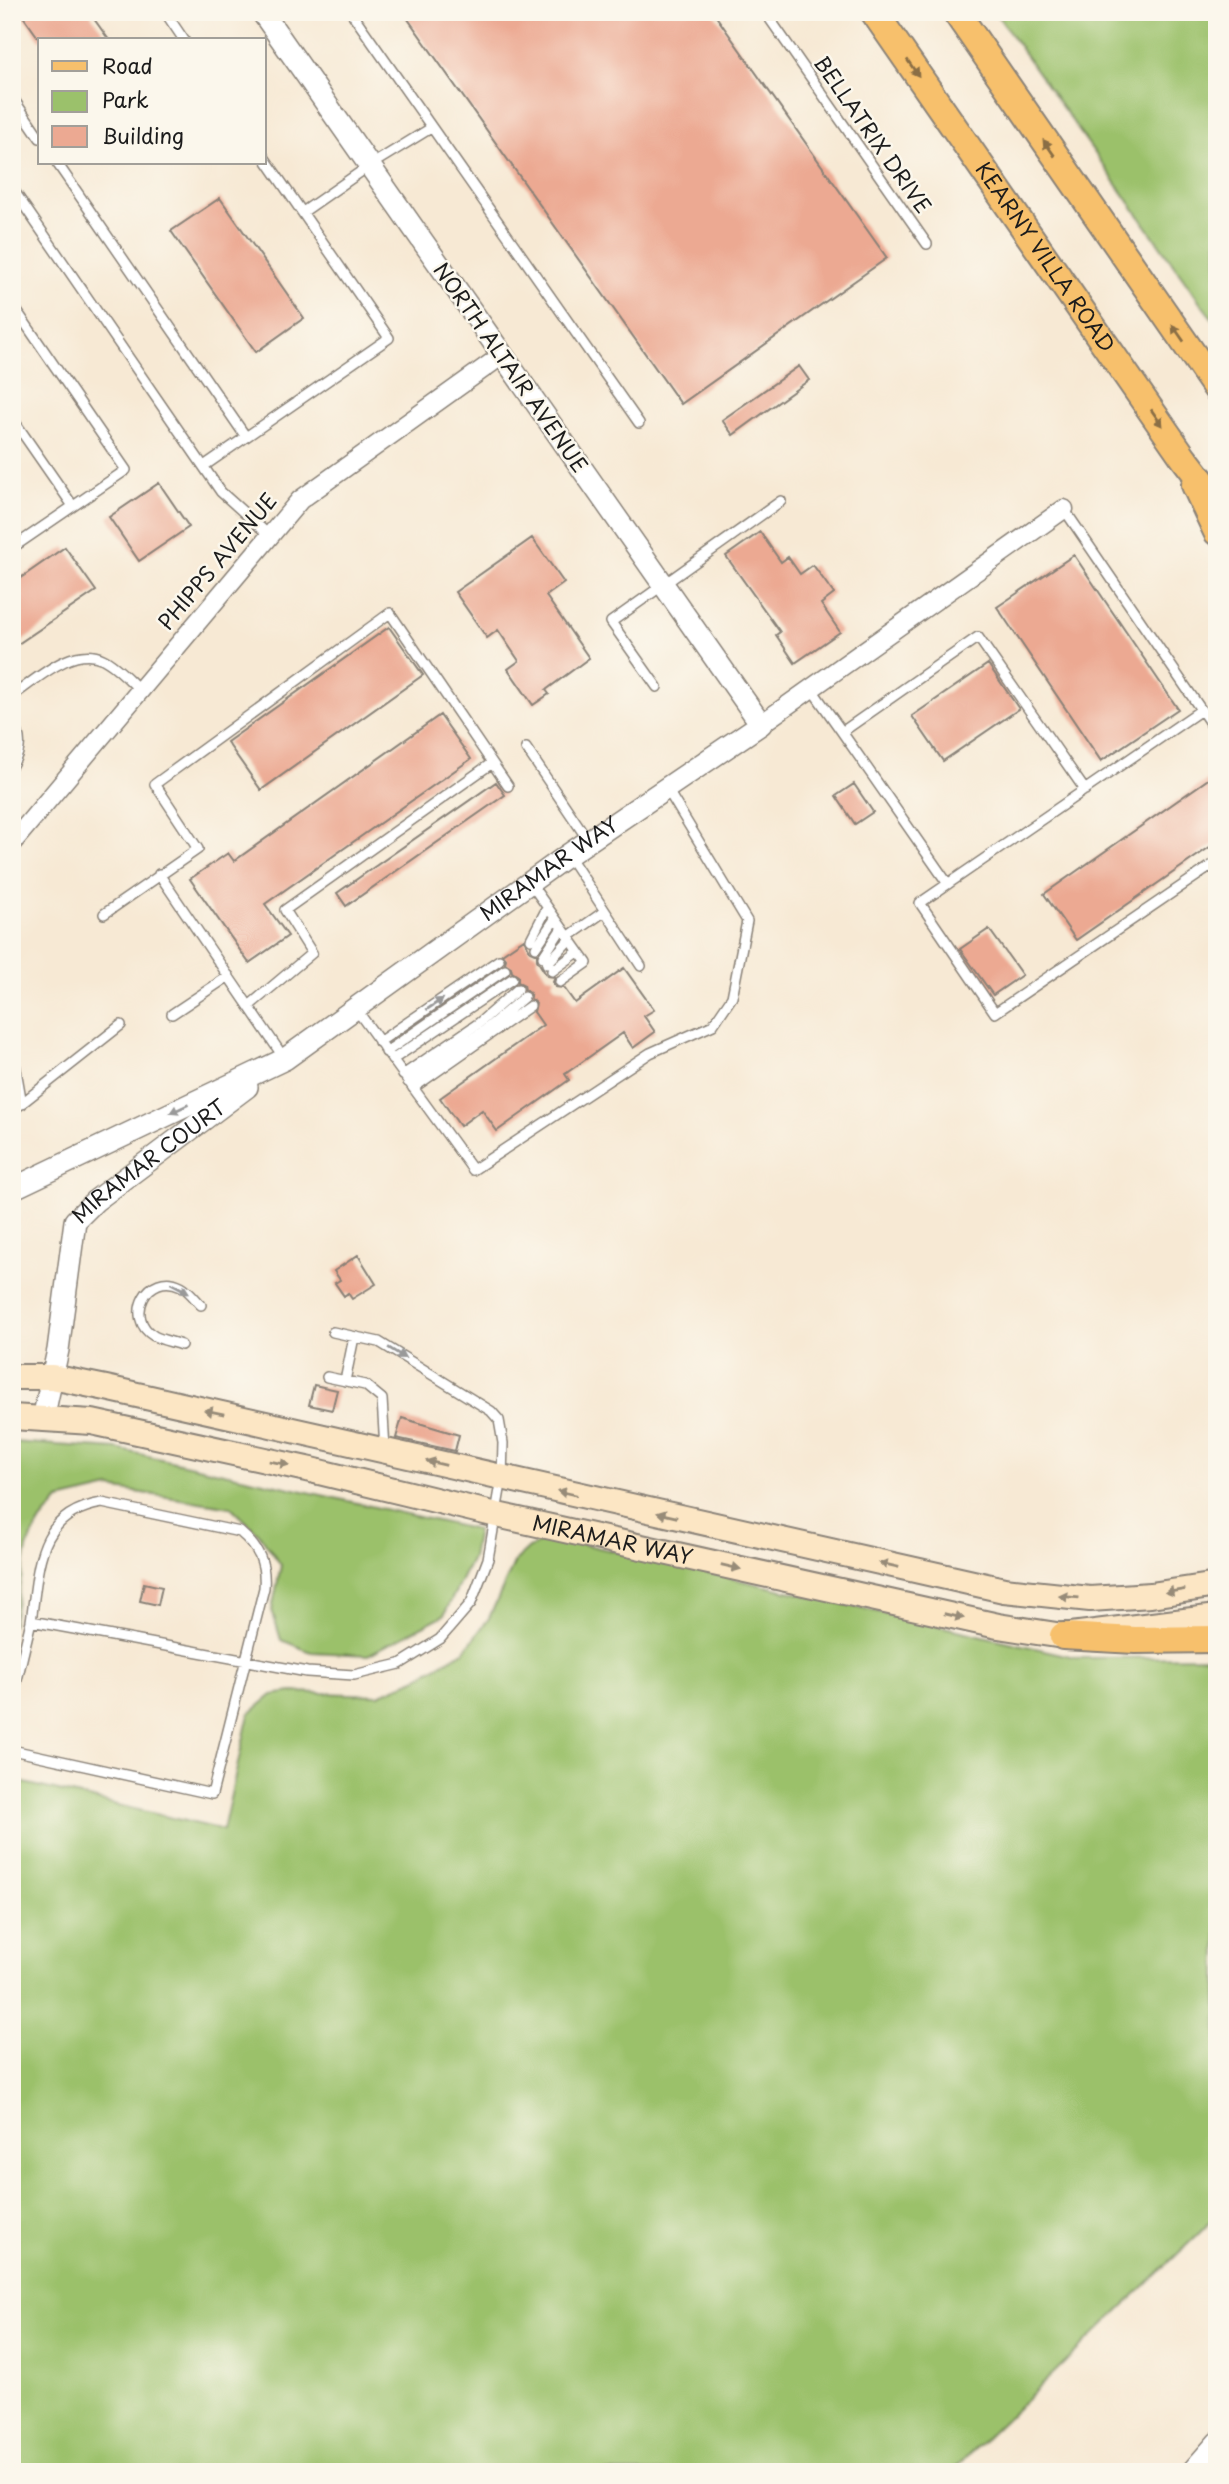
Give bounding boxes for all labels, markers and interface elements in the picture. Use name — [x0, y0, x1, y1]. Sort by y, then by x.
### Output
legend — [38, 38, 266, 164]
street label: BELLATRIX DRIVE — [807, 48, 940, 219]
text: Road — [102, 49, 153, 81]
one-way arrow — [906, 59, 920, 77]
text: Park — [102, 83, 149, 115]
text: Building — [102, 119, 184, 151]
one-way arrow — [1042, 139, 1056, 157]
street label: KEARNY VILLA ROAD — [969, 154, 1124, 358]
street label: NORTH ALTAIR AVENUE — [427, 255, 597, 479]
one-way arrow — [1171, 324, 1185, 342]
one-way arrow — [1150, 409, 1163, 428]
street label: PHIPPS AVENUE — [149, 485, 284, 636]
street label: MIRAMAR WAY — [472, 807, 624, 928]
one-way arrow — [426, 997, 444, 1011]
street label: MIRAMAR COURT — [63, 1090, 233, 1230]
one-way arrow — [169, 1104, 189, 1115]
one-way arrow — [170, 1282, 189, 1294]
one-way arrow — [387, 1346, 406, 1359]
one-way arrow — [203, 1406, 225, 1417]
one-way arrow — [268, 1457, 290, 1468]
one-way arrow — [425, 1457, 447, 1468]
one-way arrow — [556, 1487, 578, 1498]
street label: MIRAMAR WAY — [530, 1505, 696, 1572]
one-way arrow — [656, 1510, 678, 1521]
one-way arrow — [878, 1559, 900, 1570]
one-way arrow — [721, 1561, 743, 1572]
one-way arrow — [1164, 1586, 1186, 1597]
one-way arrow — [1058, 1591, 1080, 1602]
one-way arrow — [943, 1611, 965, 1622]

